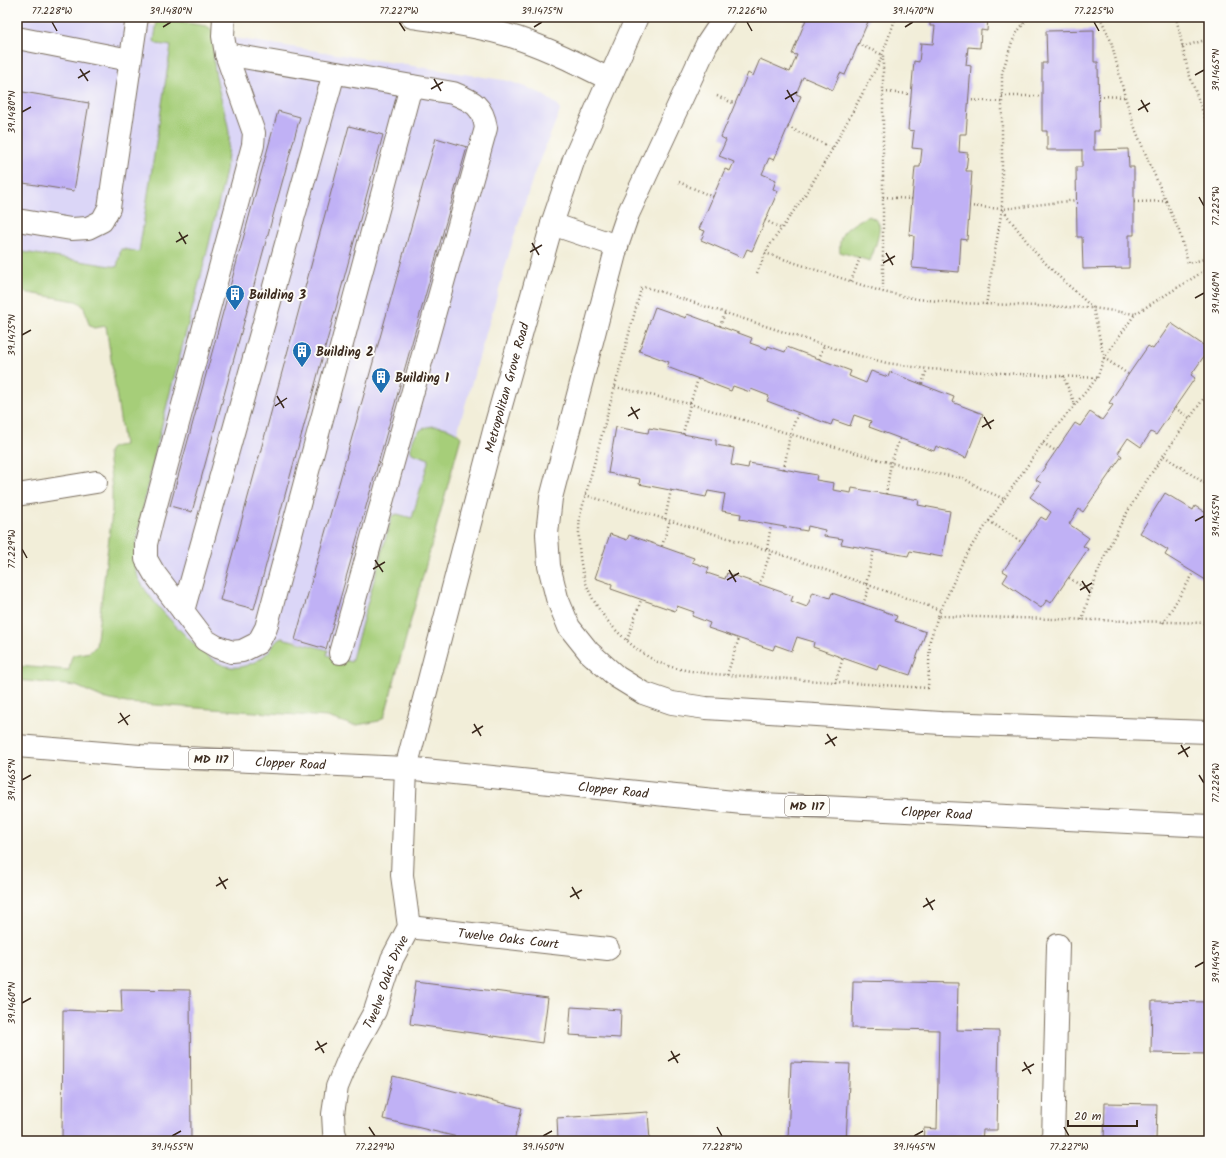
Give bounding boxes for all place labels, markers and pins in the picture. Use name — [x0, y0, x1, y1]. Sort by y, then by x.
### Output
building icon: Building 3 — [224, 283, 246, 311]
place label: Building 3 — [249, 285, 306, 306]
building icon: Building 2 — [291, 340, 313, 368]
place label: Building 2 — [316, 342, 374, 363]
building icon: Building 1 — [370, 366, 392, 394]
place label: Building 1 — [395, 368, 449, 389]

